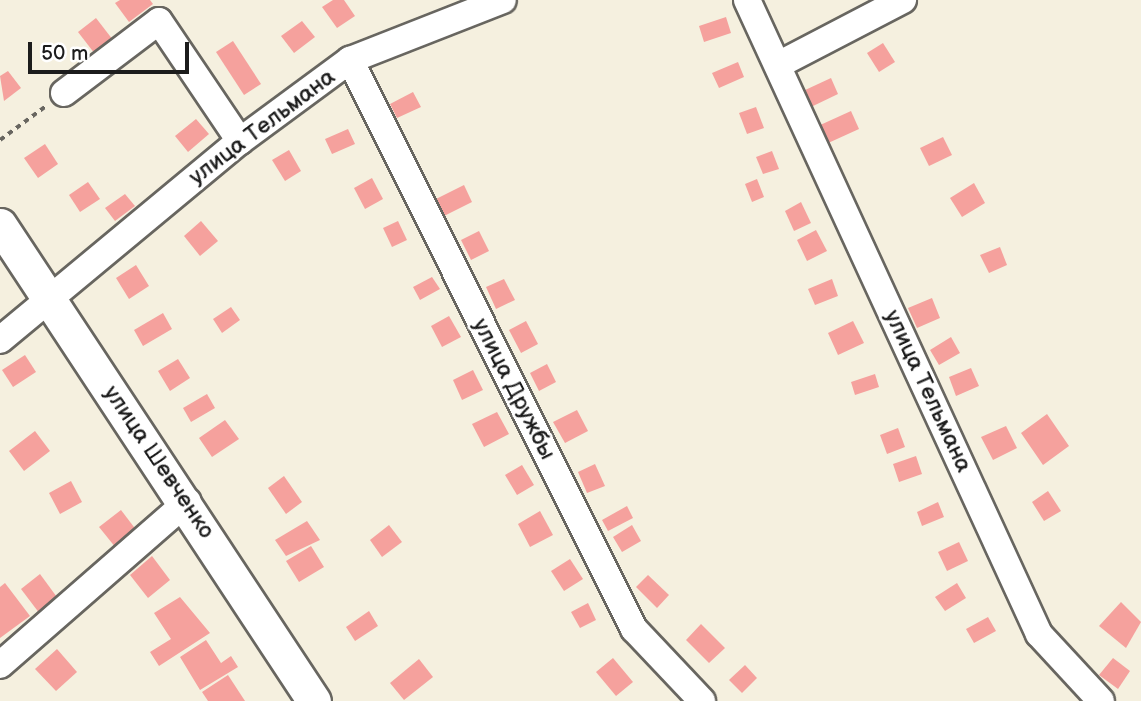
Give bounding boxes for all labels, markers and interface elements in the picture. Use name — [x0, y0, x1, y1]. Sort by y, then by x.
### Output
scale bar — [32, 28, 192, 72]
text: 50 m — [41, 41, 88, 66]
street label: улица Тельмана — [183, 63, 341, 191]
street label: улица Тельмана — [878, 305, 978, 477]
street label: улица Дружбы — [467, 314, 561, 464]
street label: улица Шевченко — [98, 380, 220, 544]

